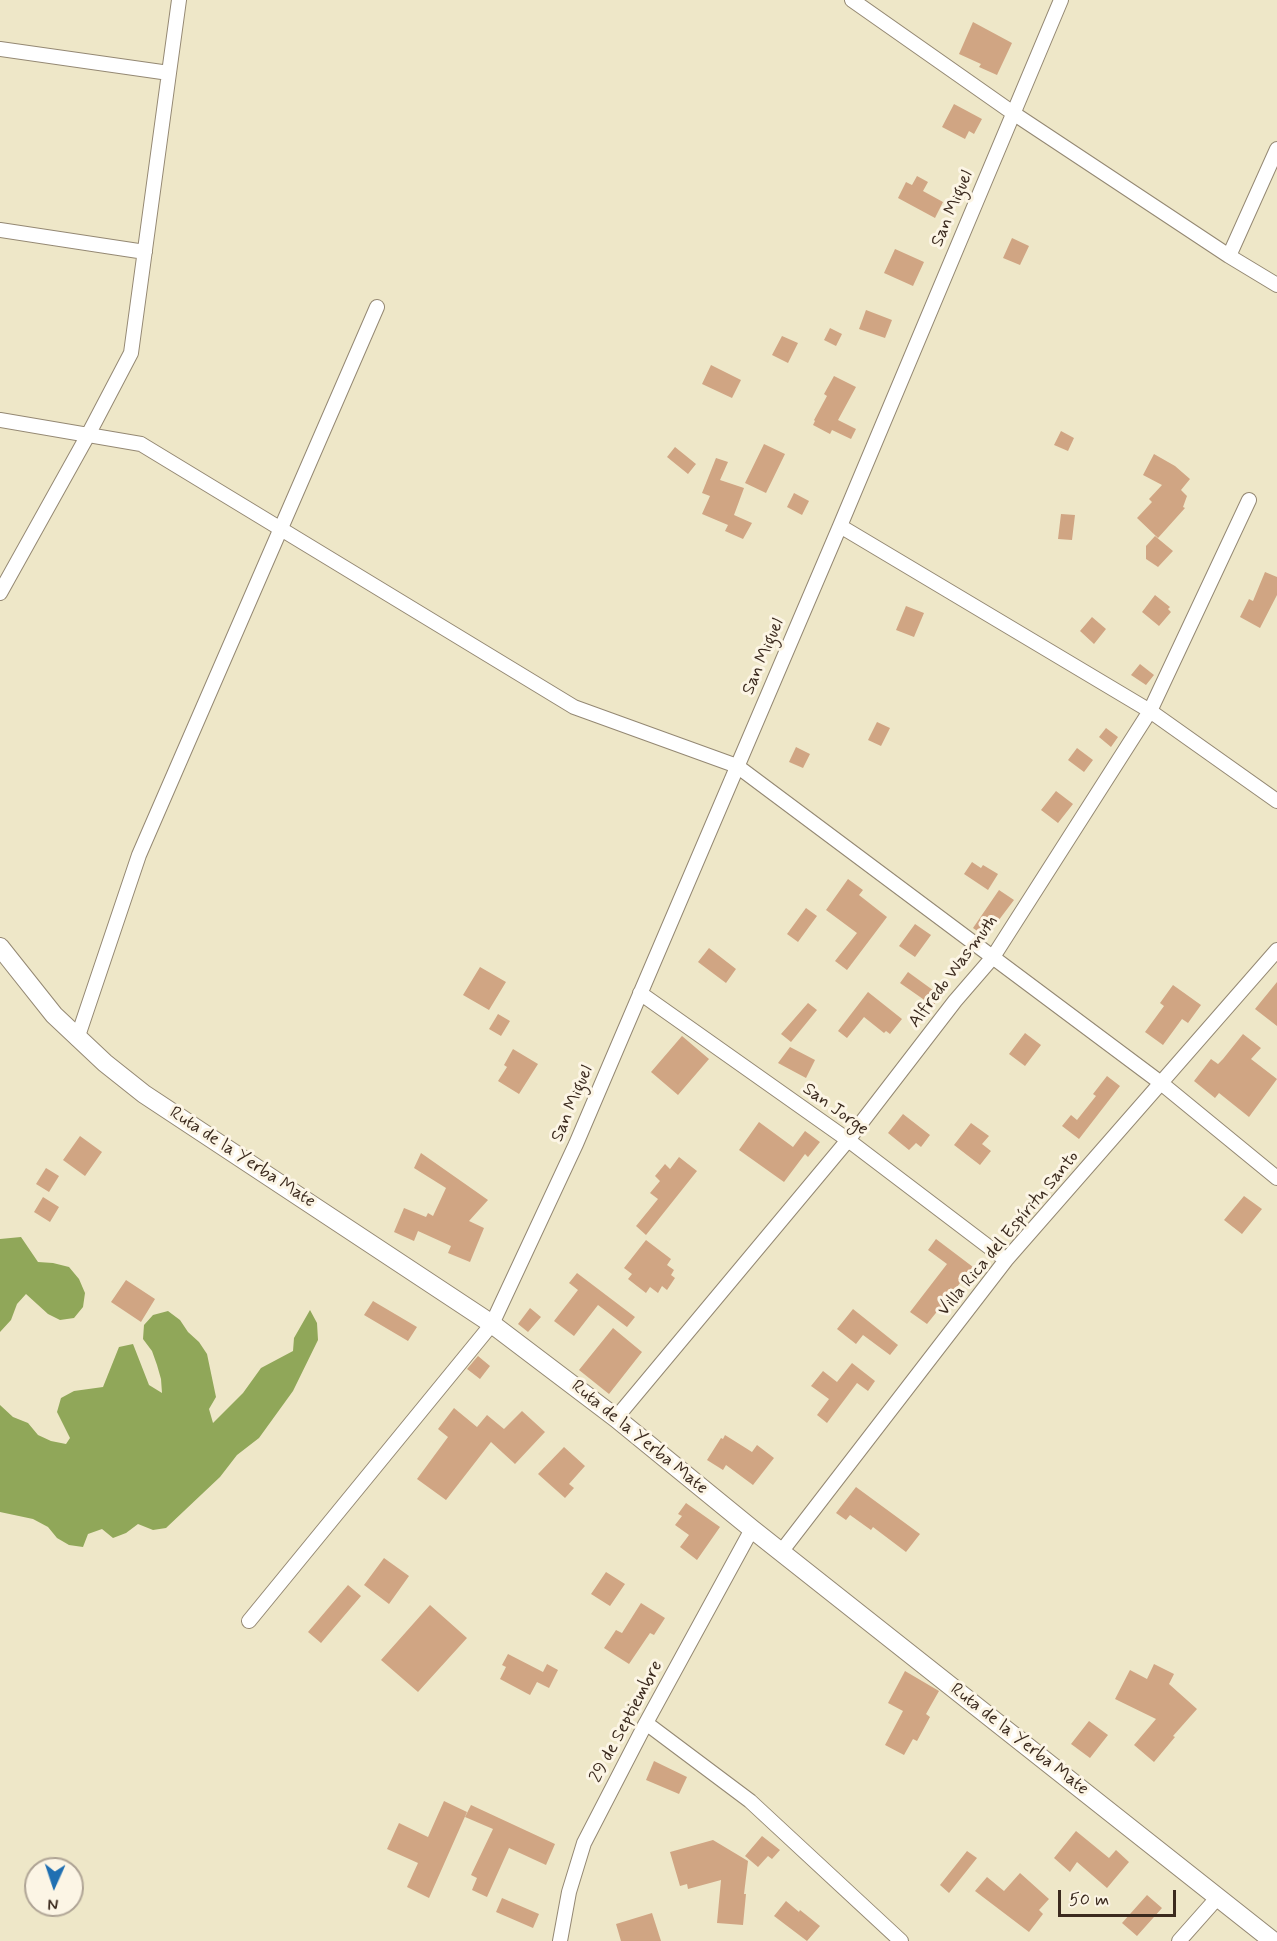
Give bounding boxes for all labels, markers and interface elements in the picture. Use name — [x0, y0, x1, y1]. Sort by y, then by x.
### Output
street label: San Miguel — [927, 168, 979, 250]
street label: San Miguel — [738, 616, 790, 698]
street label: Alfredo Wasmuth — [905, 911, 1003, 1033]
street label: San Miguel — [547, 1063, 599, 1145]
street label: San Jorge — [798, 1079, 872, 1141]
street label: Ruta de la Yerba Mate — [165, 1103, 319, 1213]
street label: Villa Rica del Espíritu Santo — [934, 1147, 1084, 1321]
street label: Ruta de la Yerba Mate — [566, 1376, 712, 1500]
street label: 29 de Septiembre — [586, 1657, 668, 1787]
street label: Ruta de la Yerba Mate — [946, 1679, 1092, 1801]
north arrow — [24, 1857, 84, 1917]
scale bar — [1061, 1878, 1180, 1916]
text: 50 m — [1069, 1888, 1109, 1912]
text: N — [47, 1893, 59, 1914]

